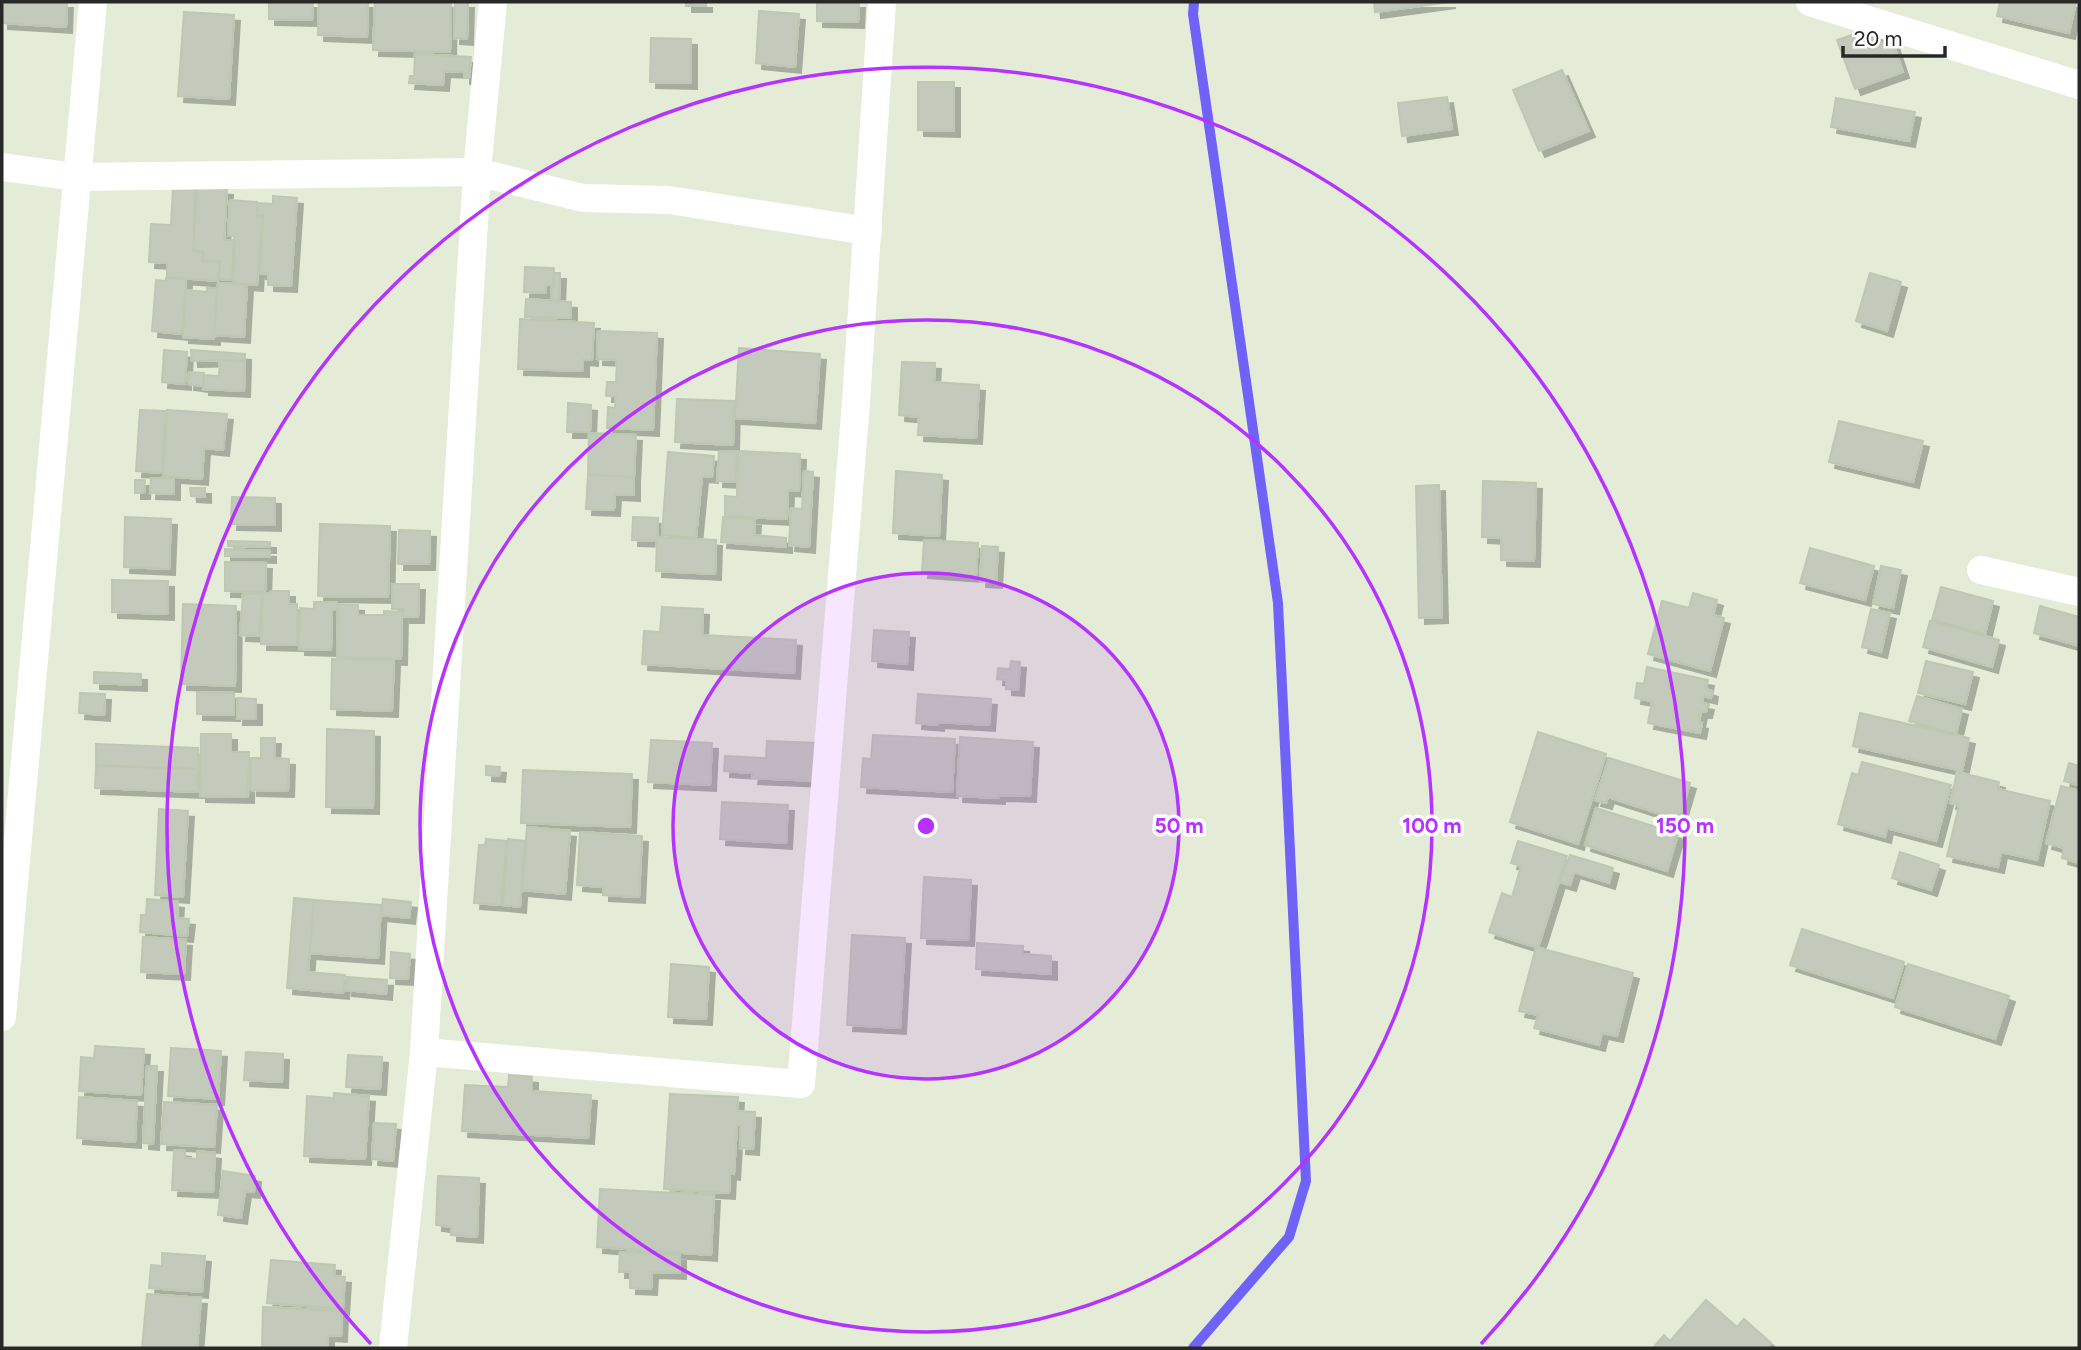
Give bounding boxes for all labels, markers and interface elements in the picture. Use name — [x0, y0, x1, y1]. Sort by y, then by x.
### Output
scale bar — [1843, 14, 1944, 58]
text: 20 m — [1854, 26, 1902, 51]
text: 50 m — [1154, 813, 1204, 838]
text: 100 m — [1402, 813, 1462, 838]
text: 150 m — [1656, 813, 1714, 838]
centre of rings — [914, 814, 938, 838]

